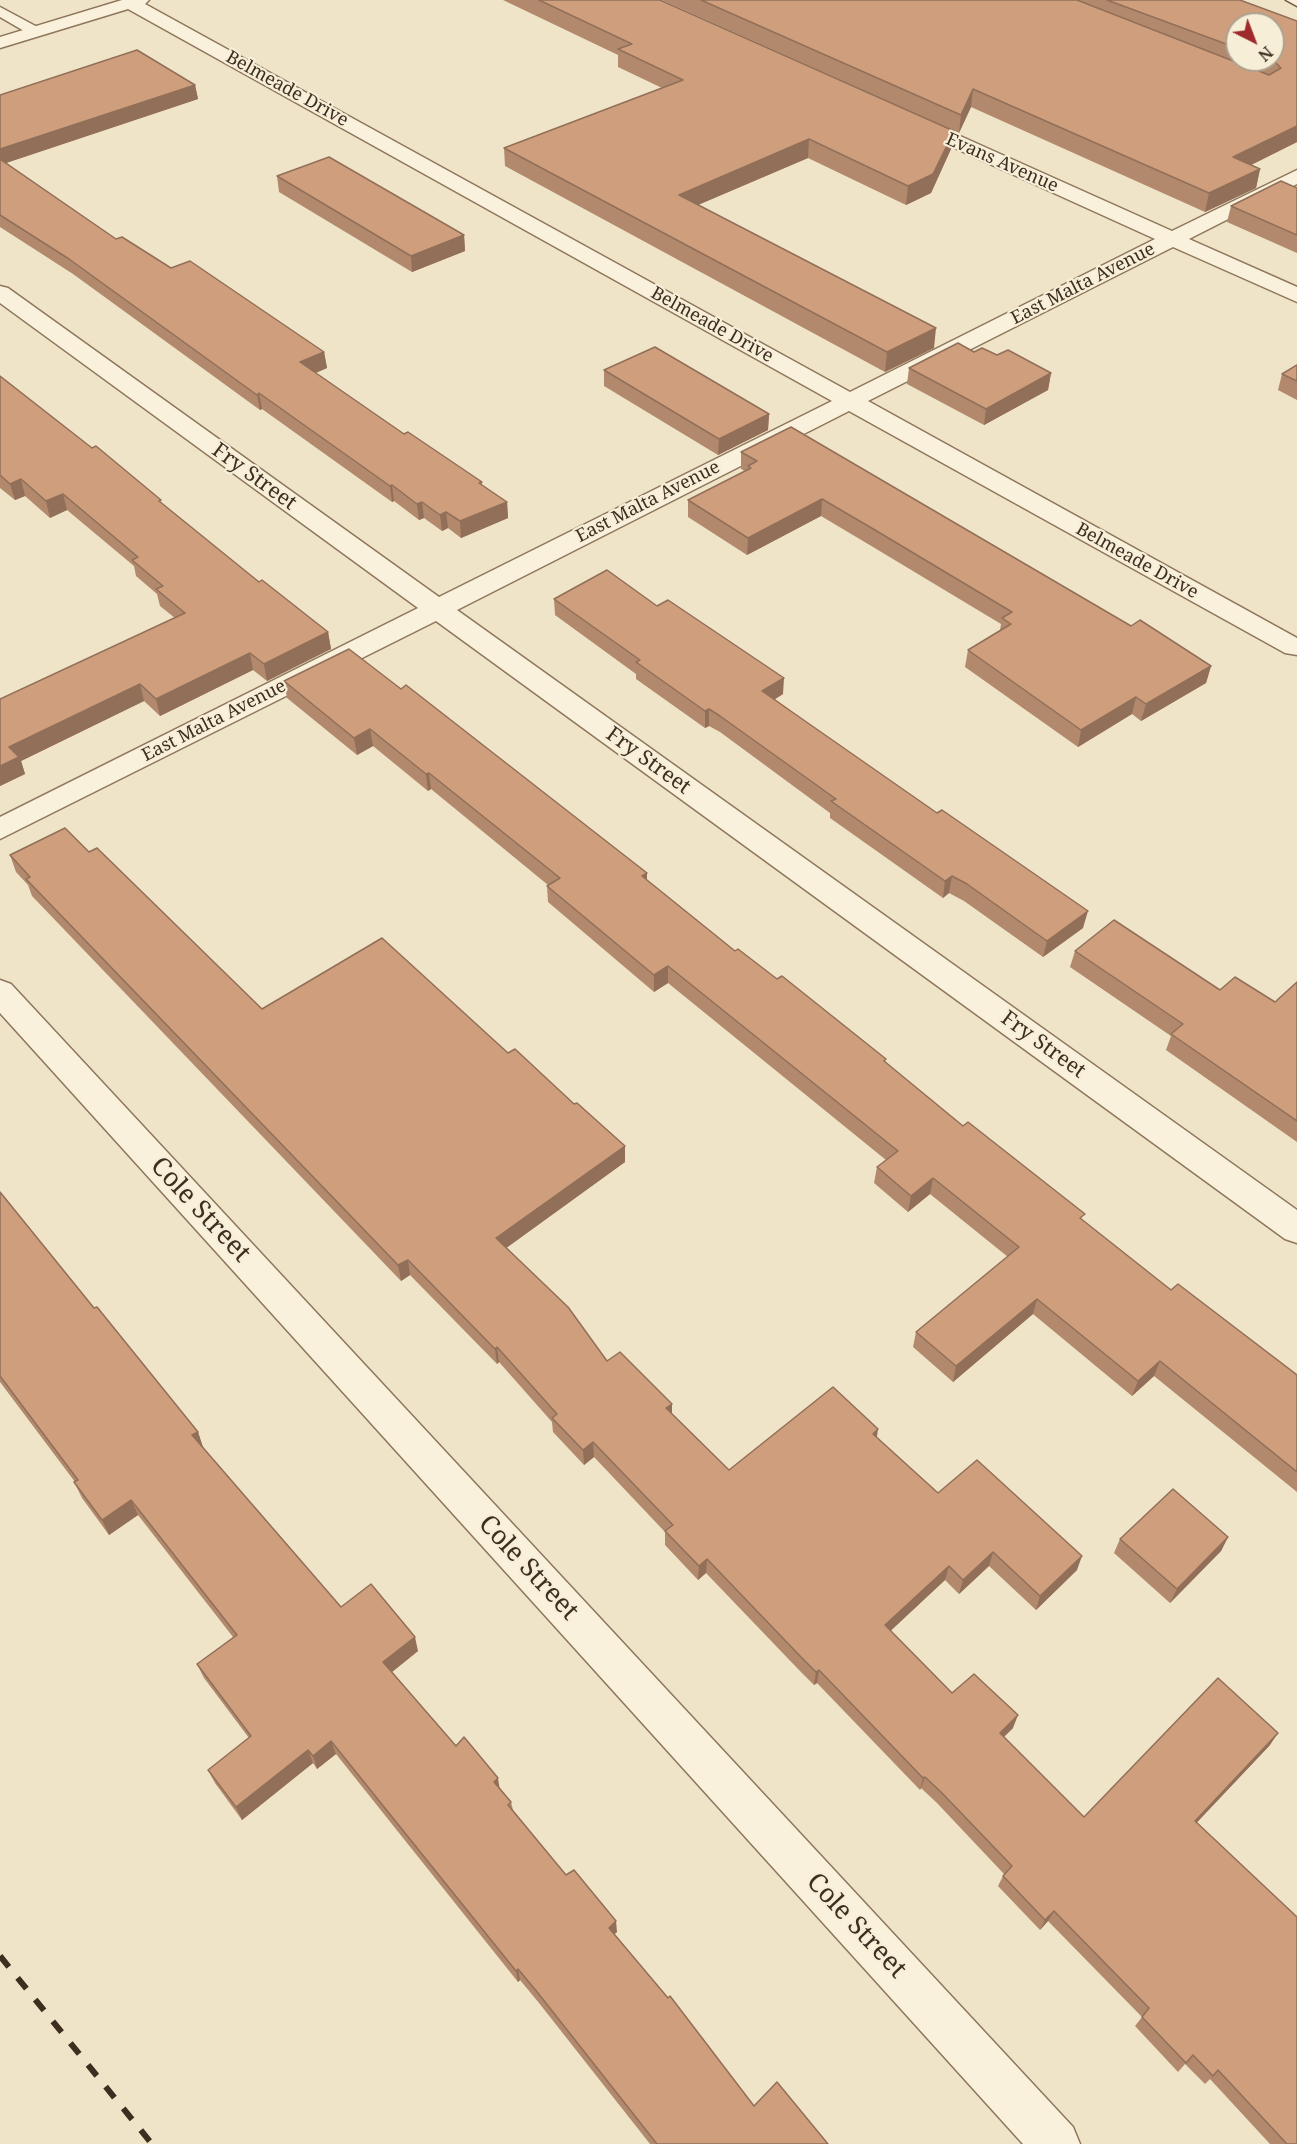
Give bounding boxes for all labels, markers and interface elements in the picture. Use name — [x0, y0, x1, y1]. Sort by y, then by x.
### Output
north arrow — [1225, 12, 1285, 72]
text: N — [1254, 41, 1278, 66]
street label: Belmeade Drive — [222, 46, 352, 132]
street label: Evans Avenue — [943, 129, 1061, 197]
street label: East Malta Avenue — [1007, 238, 1159, 330]
street label: Belmeade Drive — [647, 282, 777, 368]
street label: Fry Street — [207, 438, 301, 516]
street label: East Malta Avenue — [572, 456, 724, 548]
street label: Belmeade Drive — [1072, 518, 1202, 604]
street label: East Malta Avenue — [138, 675, 290, 767]
street label: Fry Street — [601, 722, 695, 800]
street label: Fry Street — [996, 1006, 1090, 1084]
street label: Cole Street — [144, 1151, 256, 1269]
street label: Cole Street — [472, 1509, 584, 1627]
street label: Cole Street — [800, 1867, 912, 1985]

